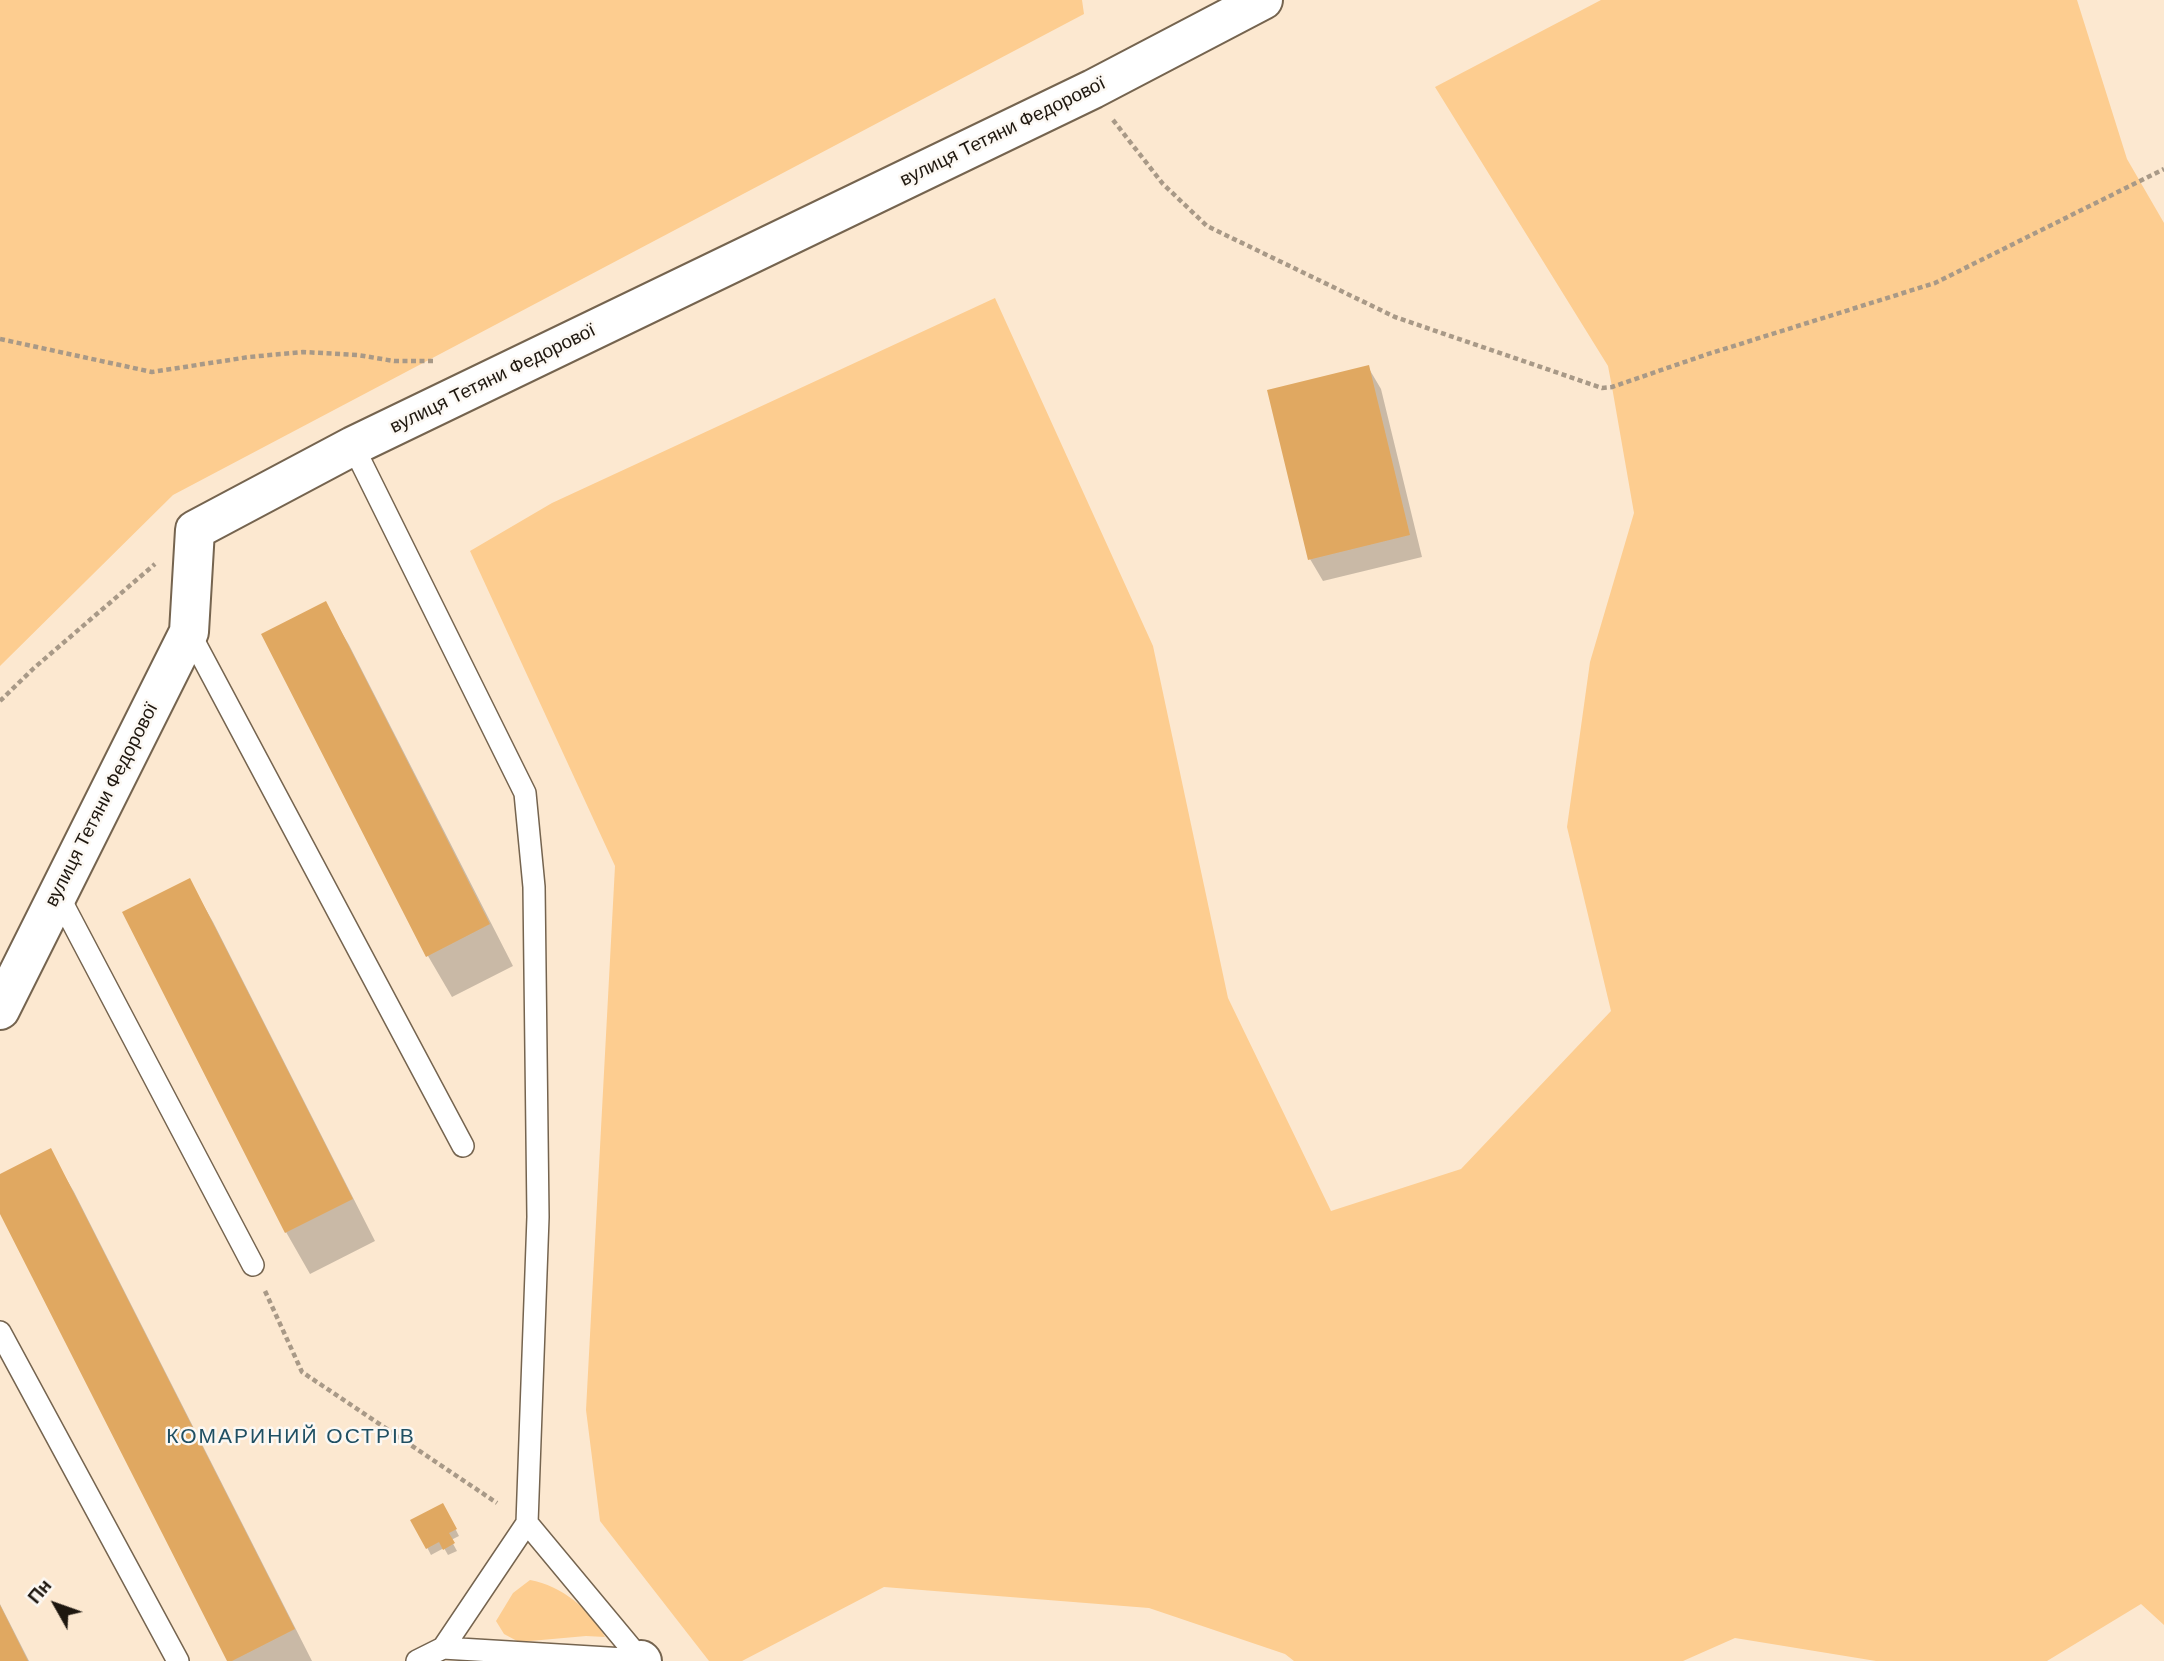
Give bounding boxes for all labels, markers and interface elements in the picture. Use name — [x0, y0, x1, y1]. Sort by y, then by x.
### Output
street label: вулиця Тетяни Федорової — [896, 72, 1110, 192]
street label: вулиця Тетяни Федорової — [386, 319, 600, 439]
street label: вулиця Тетяни Федорової — [41, 699, 163, 911]
district label: КОМАРИНИЙ ОСТРІВ — [168, 1424, 414, 1450]
north arrow — [21, 1570, 91, 1640]
text: Пн — [23, 1575, 56, 1608]

